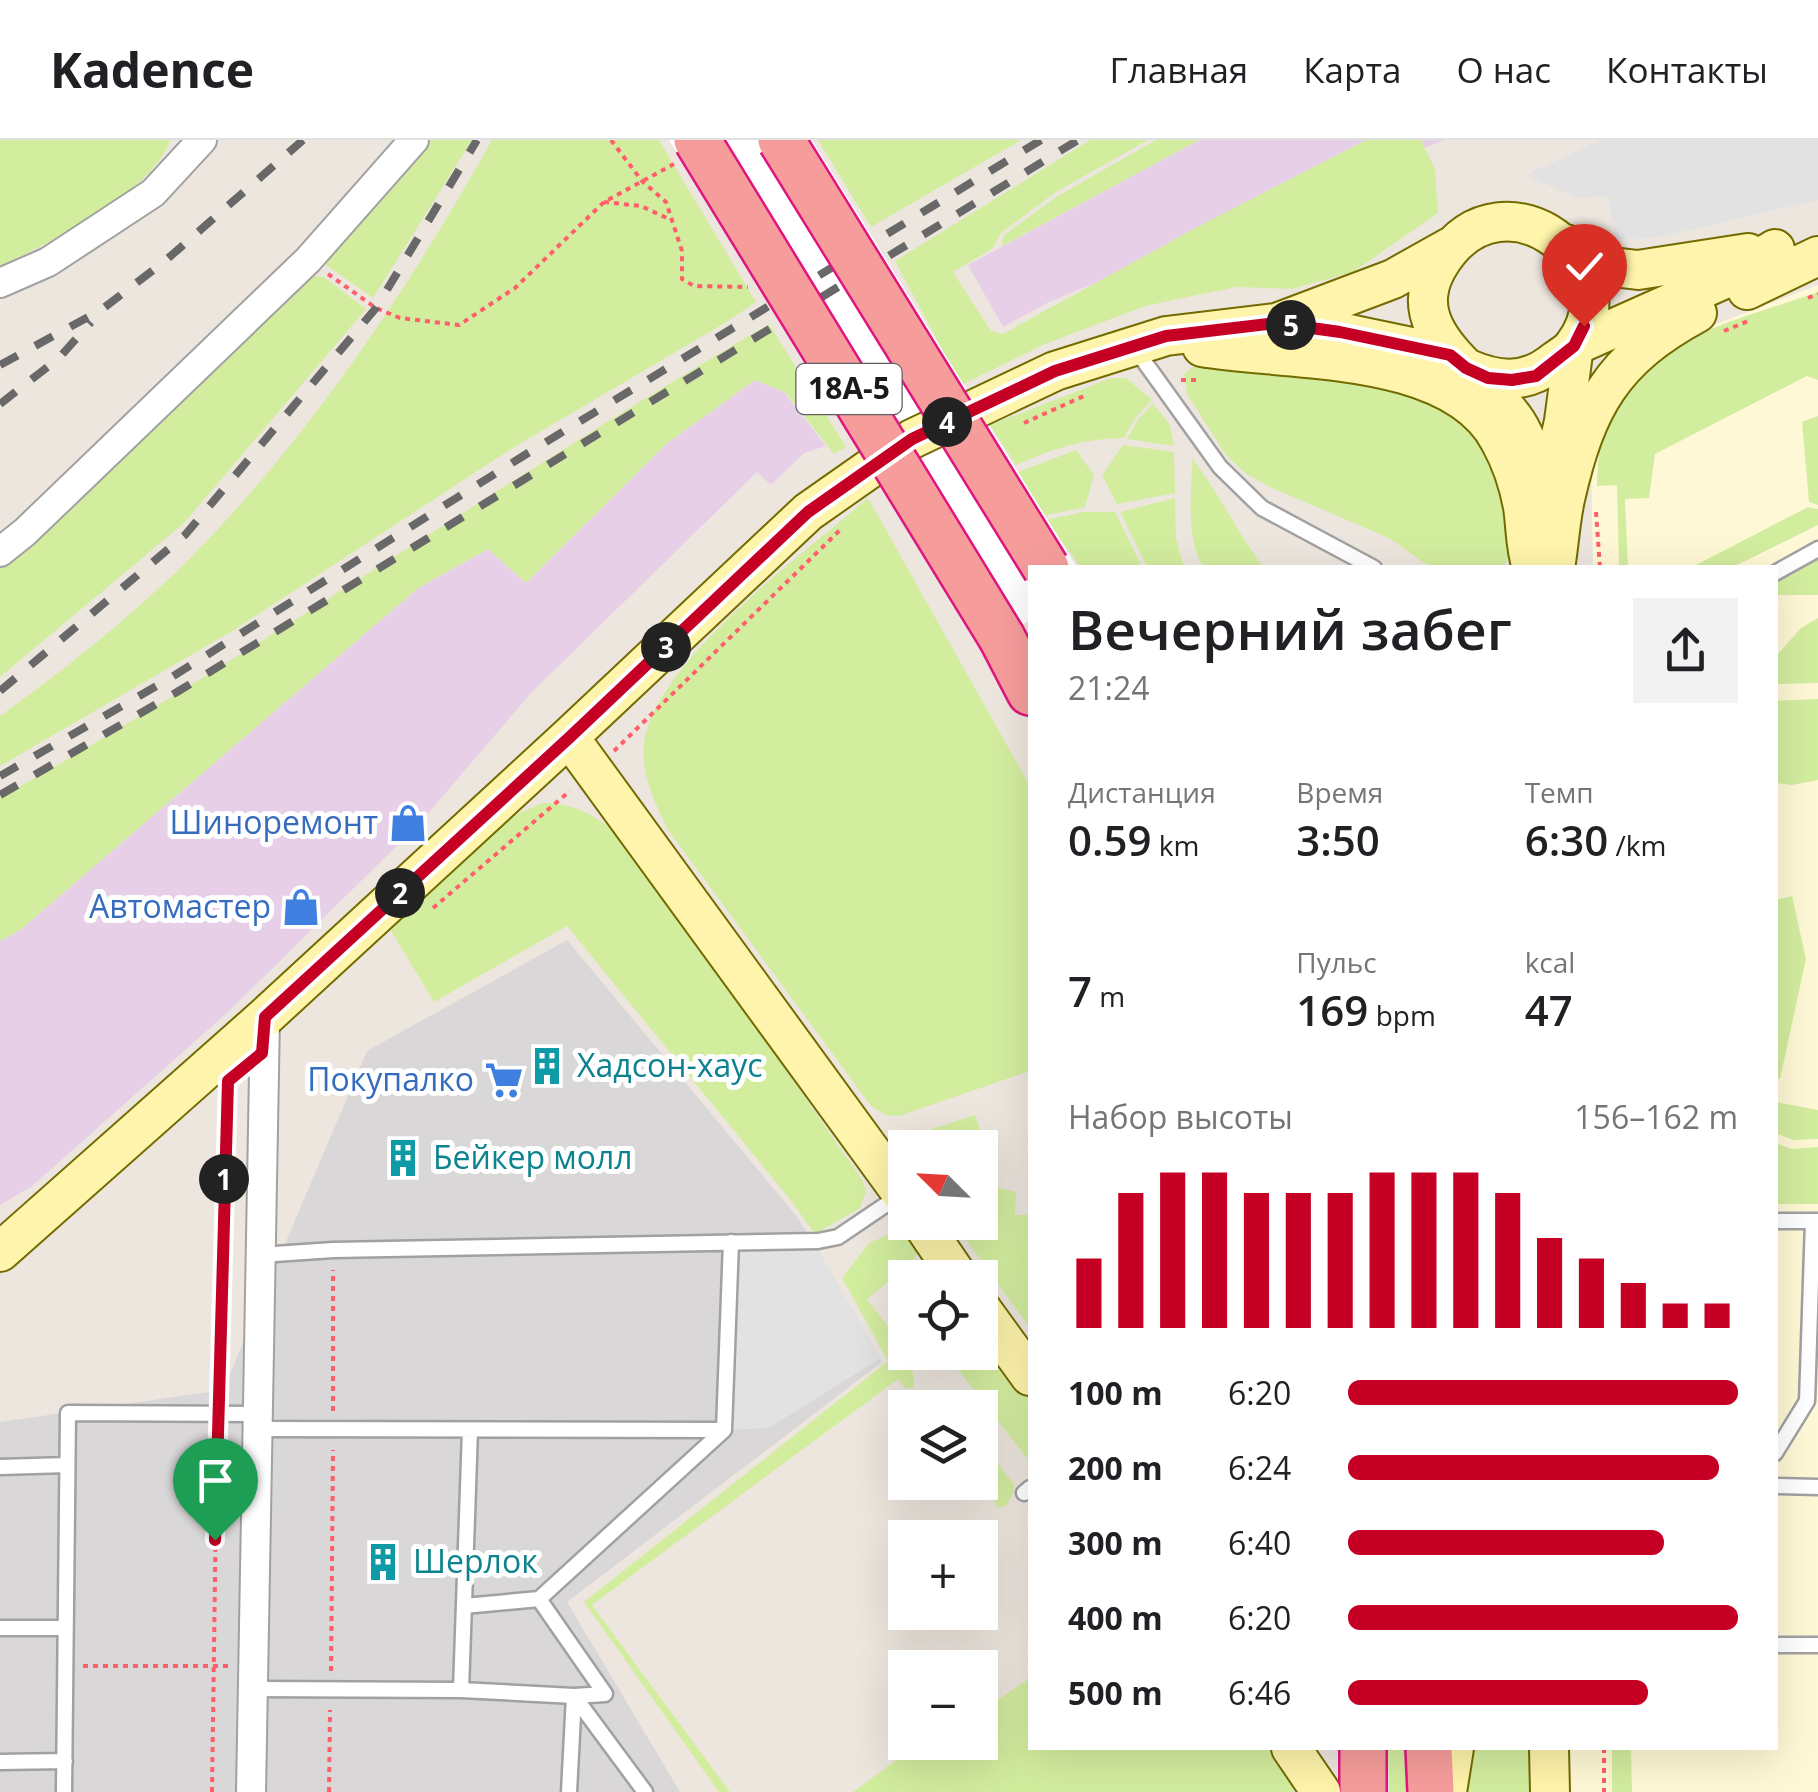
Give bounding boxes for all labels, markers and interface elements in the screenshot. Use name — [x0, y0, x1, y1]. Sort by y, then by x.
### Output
text: Kadence — [50, 37, 254, 102]
text: Главная — [1109, 46, 1248, 93]
text: Карта — [1303, 46, 1401, 93]
text: О нас — [1456, 46, 1551, 93]
text: Контакты — [1606, 46, 1768, 93]
pin — [1542, 224, 1627, 327]
icon: check — [1557, 239, 1612, 294]
pin: 5 — [1266, 300, 1316, 350]
text: 5 — [1283, 306, 1299, 344]
road number: 18А-5 — [796, 364, 902, 414]
pin: 4 — [922, 397, 972, 447]
text: 4 — [939, 403, 955, 441]
text: Вечерний забег — [1068, 591, 1512, 666]
button: share — [1633, 598, 1738, 703]
pin: 3 — [641, 622, 691, 672]
text: 3 — [658, 628, 674, 666]
text: 21:24 — [1068, 666, 1150, 709]
text: Дистанция — [1068, 773, 1216, 811]
text: Время — [1296, 773, 1383, 811]
text: Темп — [1525, 773, 1594, 811]
place label: Шиноремонт — [170, 800, 378, 843]
shop icon: Шиноремонт — [387, 802, 429, 844]
text: 0.59 — [1068, 811, 1152, 868]
text: 3:50 — [1296, 811, 1380, 868]
text: 6:30 — [1525, 811, 1608, 868]
text: km — [1152, 826, 1199, 864]
text: /km — [1608, 826, 1666, 864]
pin: 2 — [375, 868, 425, 918]
text: 2 — [392, 874, 408, 912]
place label: Автомастер — [89, 884, 271, 927]
shop icon: Автомастер — [280, 886, 322, 928]
text: Пульс — [1296, 943, 1377, 981]
text: kcal — [1525, 943, 1575, 981]
text: 7 — [1068, 962, 1092, 1019]
text: m — [1092, 977, 1125, 1015]
text: 169 — [1296, 981, 1368, 1038]
text: 47 — [1525, 981, 1573, 1038]
text: bpm — [1368, 996, 1436, 1034]
place label: Хадсон-хаус — [577, 1043, 763, 1086]
building icon: Хадсон-хаус — [526, 1045, 568, 1087]
place label: Покупалко — [307, 1057, 474, 1100]
supermarket icon: Покупалко — [483, 1059, 525, 1101]
text: Набор высоты — [1068, 1095, 1293, 1138]
text: 156–162 m — [1574, 1095, 1738, 1138]
north arrow — [888, 1130, 998, 1240]
map controls — [888, 1130, 998, 1760]
place label: Бейкер молл — [433, 1135, 633, 1178]
building icon: Бейкер молл — [382, 1137, 424, 1179]
pin: 1 — [199, 1154, 249, 1204]
text: 1 — [216, 1160, 232, 1198]
button: locate — [888, 1260, 998, 1370]
text: 100 m — [1068, 1371, 1163, 1414]
text: 6:20 — [1228, 1371, 1291, 1414]
button: layers — [888, 1390, 998, 1500]
pin — [173, 1438, 258, 1541]
text: 200 m — [1068, 1446, 1163, 1489]
text: 6:24 — [1228, 1446, 1291, 1489]
icon: arrive — [188, 1453, 243, 1508]
button: + — [888, 1520, 998, 1630]
text: 300 m — [1068, 1521, 1163, 1564]
text: 6:40 — [1228, 1521, 1291, 1564]
place label: Шерлок — [413, 1539, 538, 1582]
building icon: Шерлок — [362, 1541, 404, 1583]
text: 400 m — [1068, 1596, 1163, 1639]
text: 6:20 — [1228, 1596, 1291, 1639]
button: − — [888, 1650, 998, 1760]
text: 500 m — [1068, 1671, 1163, 1714]
text: 6:46 — [1228, 1671, 1291, 1714]

